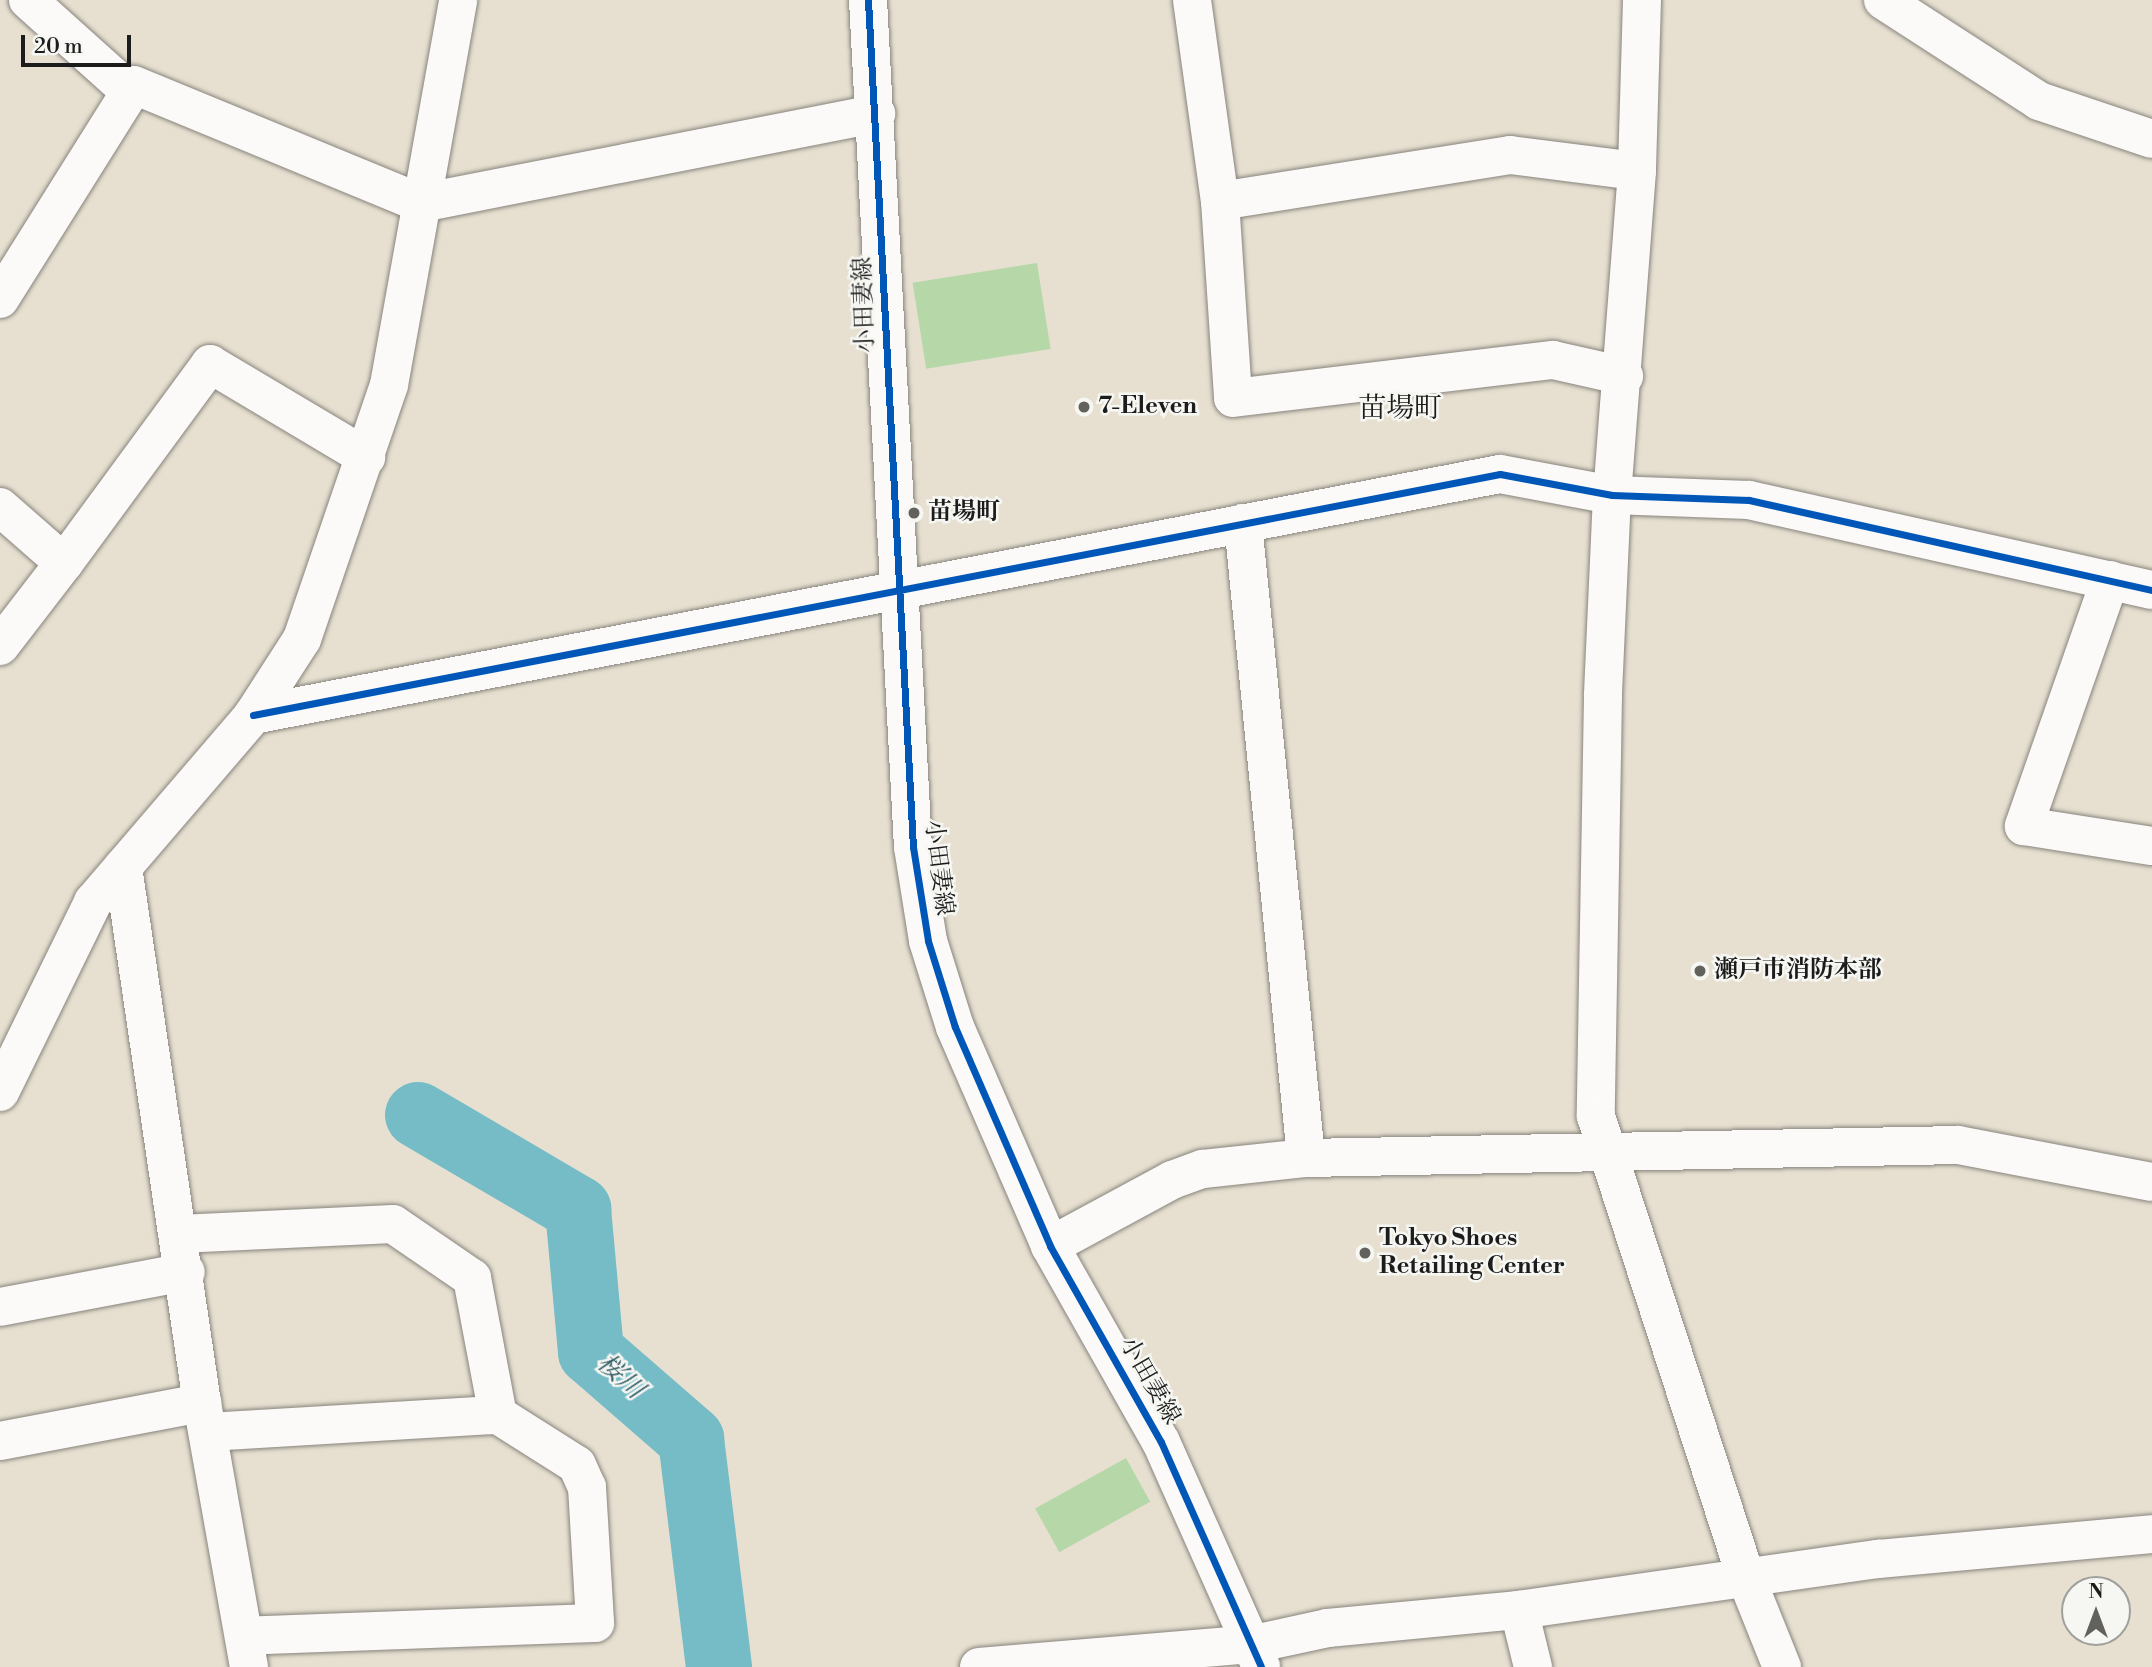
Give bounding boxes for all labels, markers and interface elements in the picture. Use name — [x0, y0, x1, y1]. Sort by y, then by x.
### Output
scale bar — [24, 21, 135, 65]
text: 20 m — [34, 34, 83, 60]
street label: 小田妻線 — [849, 257, 881, 353]
district label: 苗場町 — [1358, 392, 1442, 426]
place label: 7-Eleven — [1098, 393, 1197, 421]
marker: 7-Eleven — [1076, 399, 1092, 415]
place label: 苗場町 — [928, 499, 1000, 527]
marker: 苗場町 — [906, 505, 922, 521]
street label: 小田妻線 — [918, 819, 958, 917]
place label: 瀬戸市消防本部 — [1714, 957, 1882, 985]
marker: 瀬戸市消防本部 — [1692, 963, 1708, 979]
place label: Tokyo Shoes Retailing Center — [1379, 1225, 1565, 1281]
marker: Tokyo Shoes Retailing Center — [1357, 1245, 1373, 1261]
street label: 小田妻線 — [1113, 1332, 1185, 1430]
water label: 桜川 — [590, 1348, 650, 1406]
north arrow — [2061, 1576, 2131, 1646]
text: N — [2088, 1580, 2104, 1604]

